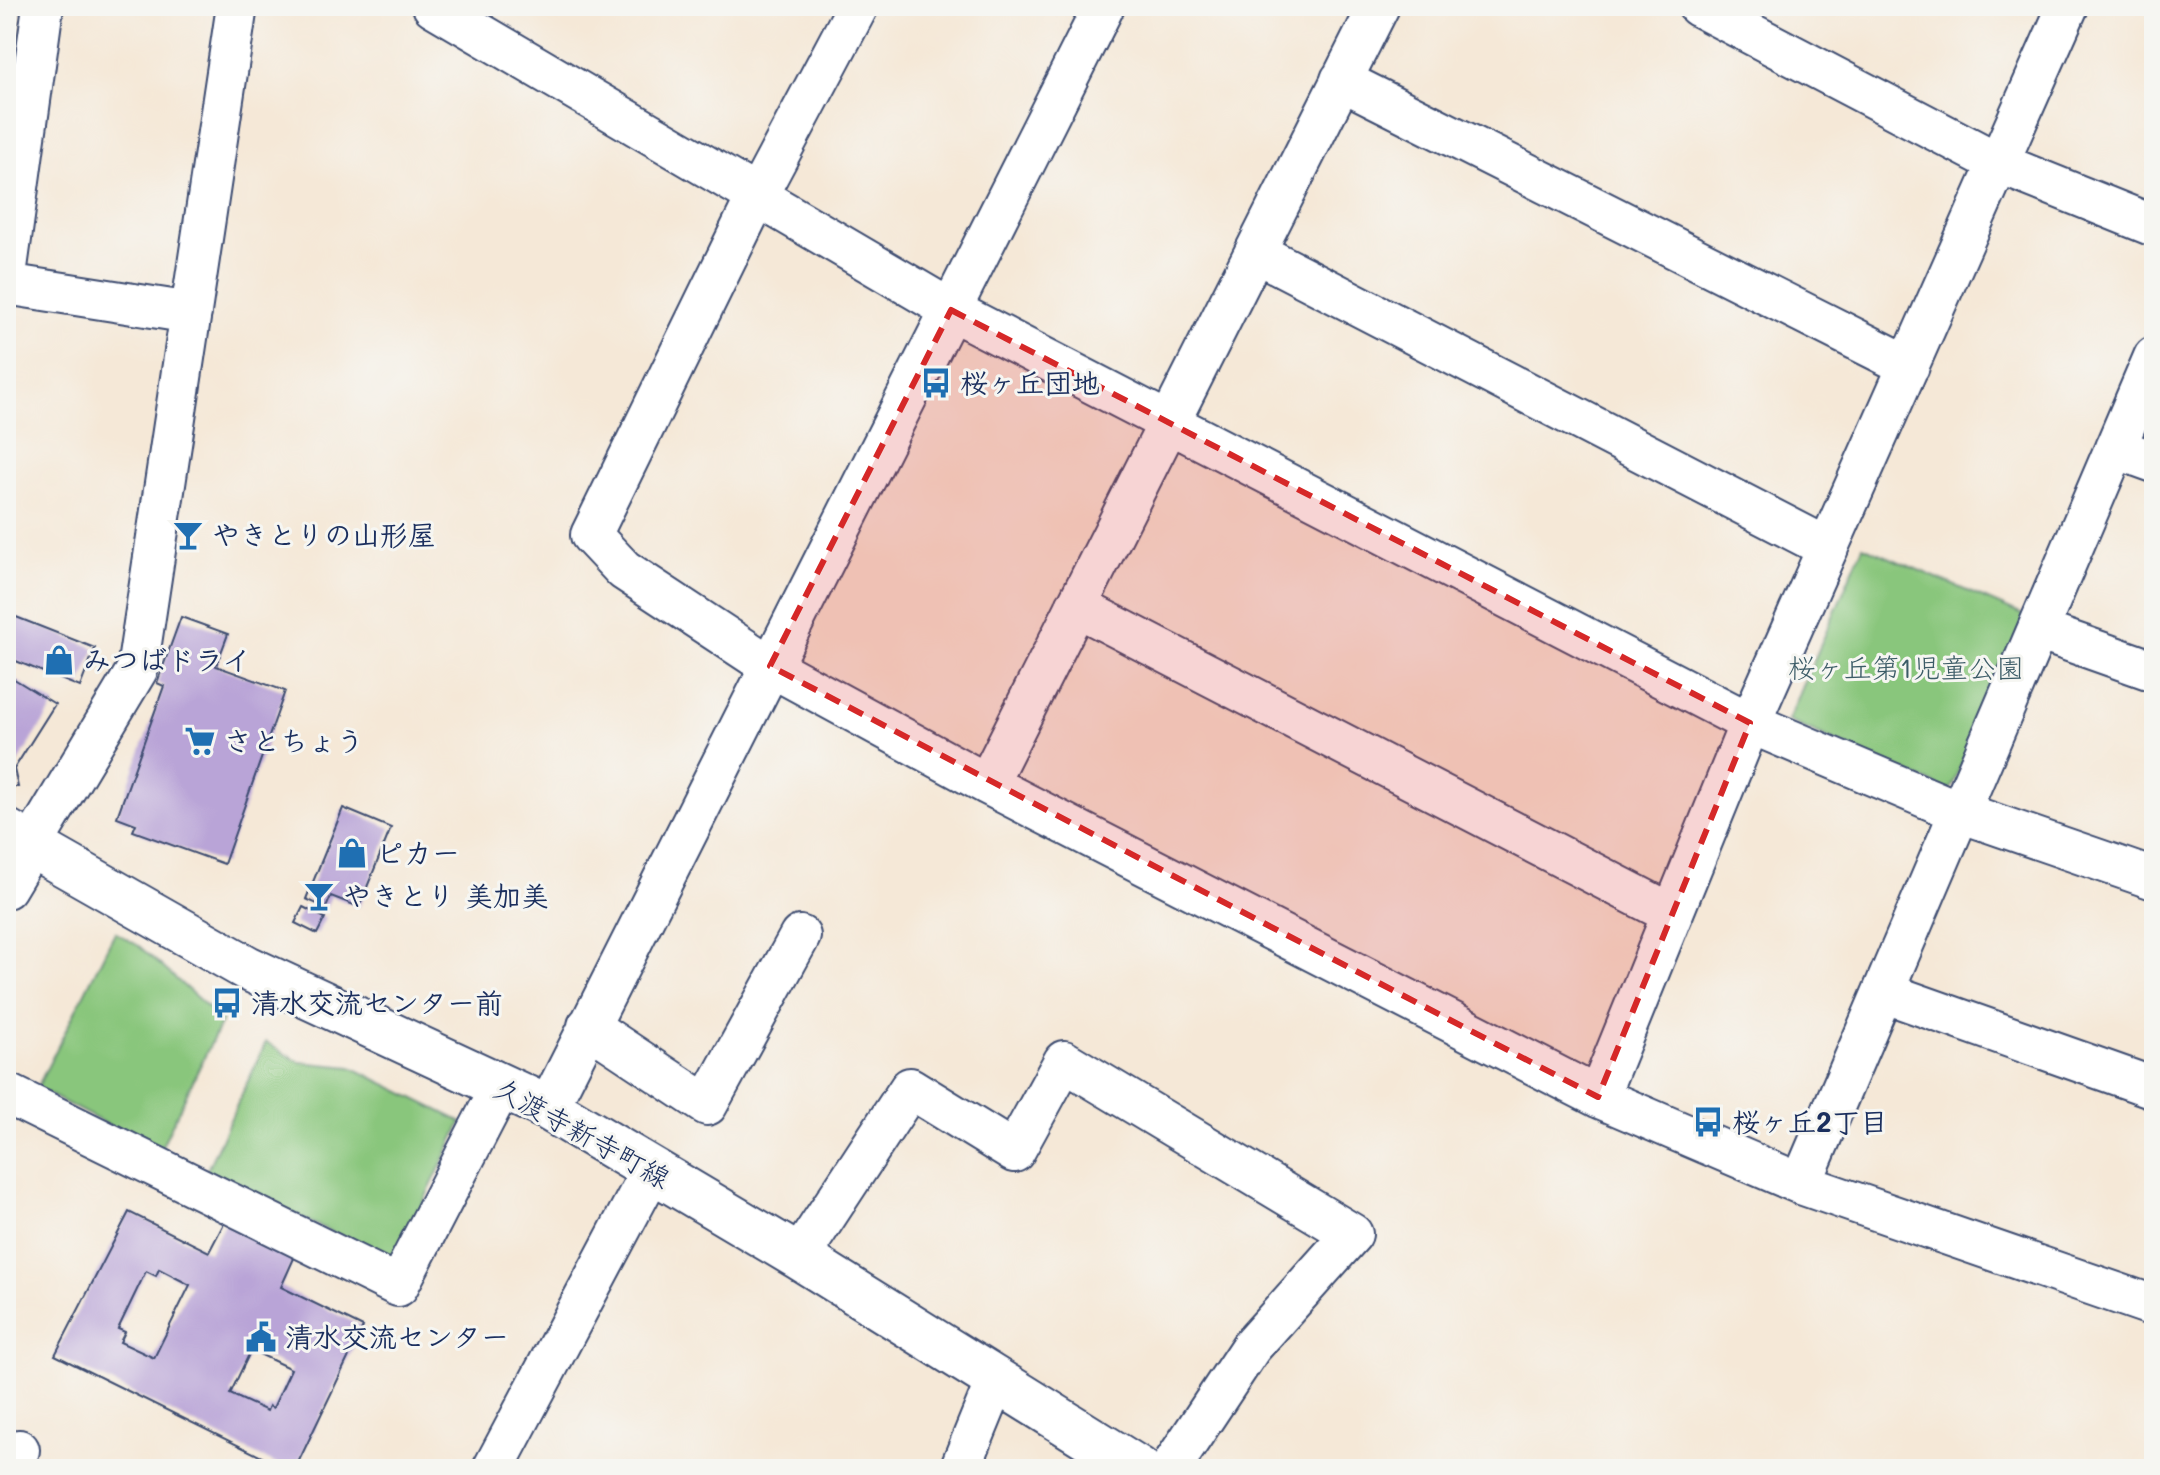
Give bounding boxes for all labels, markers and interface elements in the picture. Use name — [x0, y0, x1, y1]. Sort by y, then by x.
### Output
place label: 桜ヶ丘団地 — [960, 364, 1100, 400]
bus stop icon: 桜ヶ丘団地 — [919, 366, 953, 400]
place label: やきとりの山形屋 — [212, 516, 436, 552]
bar icon: やきとりの山形屋 — [171, 518, 205, 552]
place label: みつばドライ — [83, 641, 250, 677]
shop icon: みつばドライ — [42, 643, 76, 677]
park label: 桜ヶ丘第1児童公園 — [1788, 649, 2024, 685]
place label: さとちょう — [224, 722, 364, 758]
supermarket icon: さとちょう — [183, 724, 217, 758]
place label: ピカー — [376, 834, 460, 870]
shop icon: ピカー — [335, 836, 369, 870]
place label: やきとり 美加美 — [343, 877, 549, 913]
bar icon: やきとり 美加美 — [302, 879, 336, 913]
place label: 清水交流センター前 — [251, 984, 503, 1020]
bus stop icon: 清水交流センター前 — [210, 986, 244, 1020]
street label: 久渡寺新寺町線 — [488, 1069, 677, 1195]
place label: 桜ヶ丘2丁目 — [1732, 1103, 1888, 1139]
bus stop icon: 桜ヶ丘2丁目 — [1691, 1105, 1725, 1139]
place label: 清水交流センター — [285, 1318, 509, 1354]
public building icon: 清水交流センター — [244, 1320, 278, 1354]

